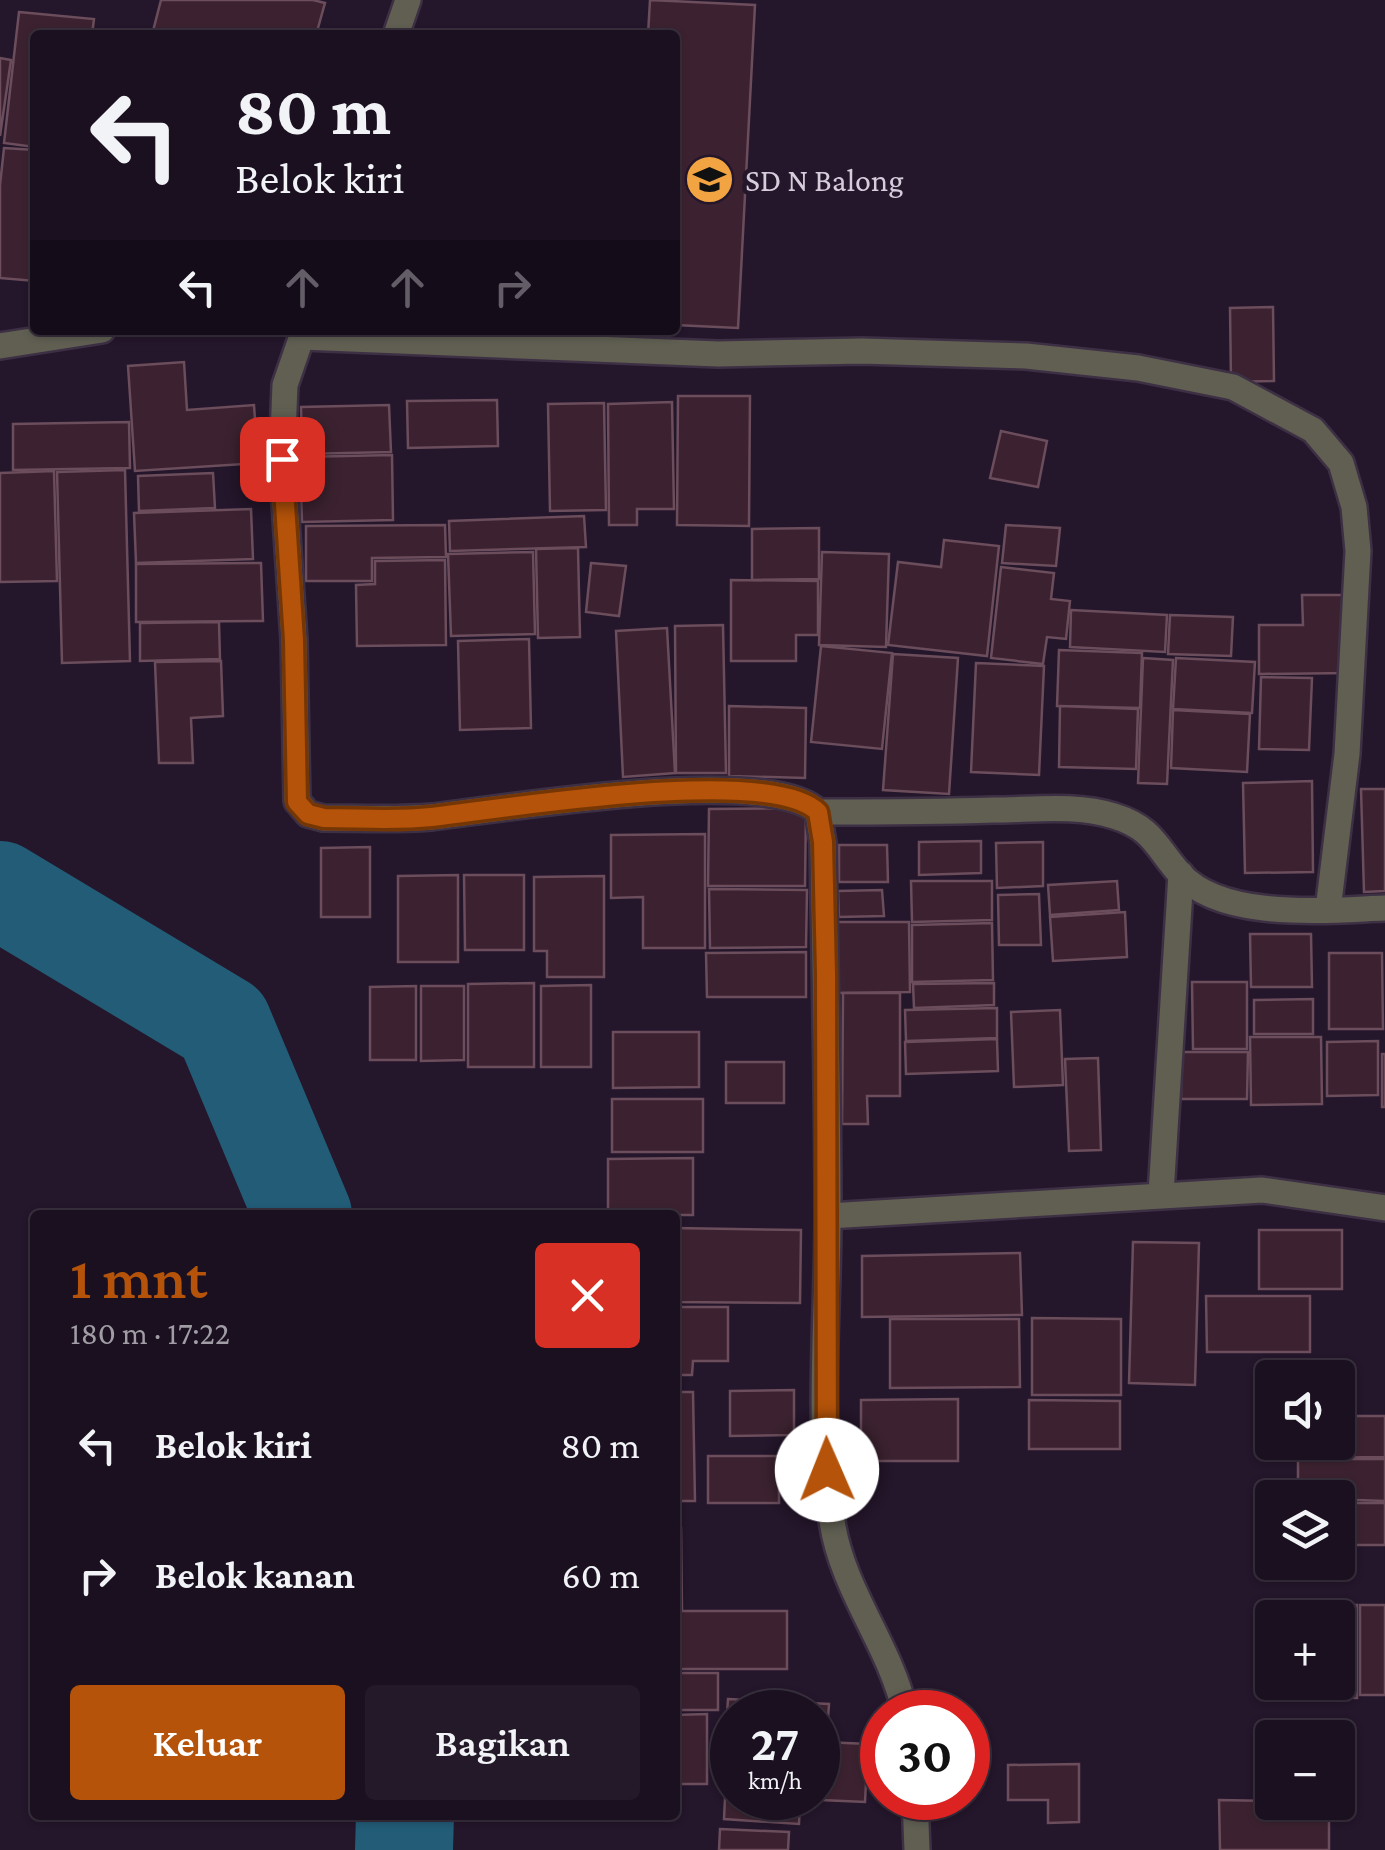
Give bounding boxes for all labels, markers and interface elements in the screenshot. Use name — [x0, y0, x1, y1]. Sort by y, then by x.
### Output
icon: left — [70, 70, 200, 200]
text: 80 m — [235, 71, 391, 149]
text: Belok kiri — [235, 153, 405, 203]
school or university icon: SD N Balong — [684, 154, 736, 206]
place label: SD N Balong — [745, 162, 904, 198]
icon: left — [170, 260, 225, 315]
icon: ahead — [275, 260, 330, 315]
icon: ahead — [380, 260, 435, 315]
icon: right — [485, 260, 540, 315]
pin — [240, 417, 325, 502]
icon: arrive — [255, 432, 310, 487]
button: close — [535, 1243, 640, 1348]
text: 1 mnt — [70, 1244, 207, 1311]
text: 180 m · 17:22 — [70, 1315, 230, 1351]
map controls — [1255, 1360, 1355, 1820]
button: sound — [1255, 1360, 1355, 1460]
icon: left — [70, 1418, 125, 1473]
position arrow — [775, 1418, 879, 1522]
text: Belok kiri — [155, 1424, 312, 1466]
text: 80 m — [560, 1424, 640, 1466]
button: layers — [1255, 1480, 1355, 1580]
icon: right — [70, 1548, 125, 1603]
text: Belok kanan — [155, 1554, 355, 1596]
text: 60 m — [562, 1554, 640, 1596]
button: + — [1255, 1600, 1355, 1700]
button: Keluar — [70, 1685, 345, 1800]
button: Bagikan — [365, 1685, 640, 1800]
speed limit sign: 30 — [860, 1690, 990, 1820]
text: 27 — [751, 1715, 799, 1771]
button: − — [1255, 1720, 1355, 1820]
text: km/h — [748, 1767, 802, 1794]

